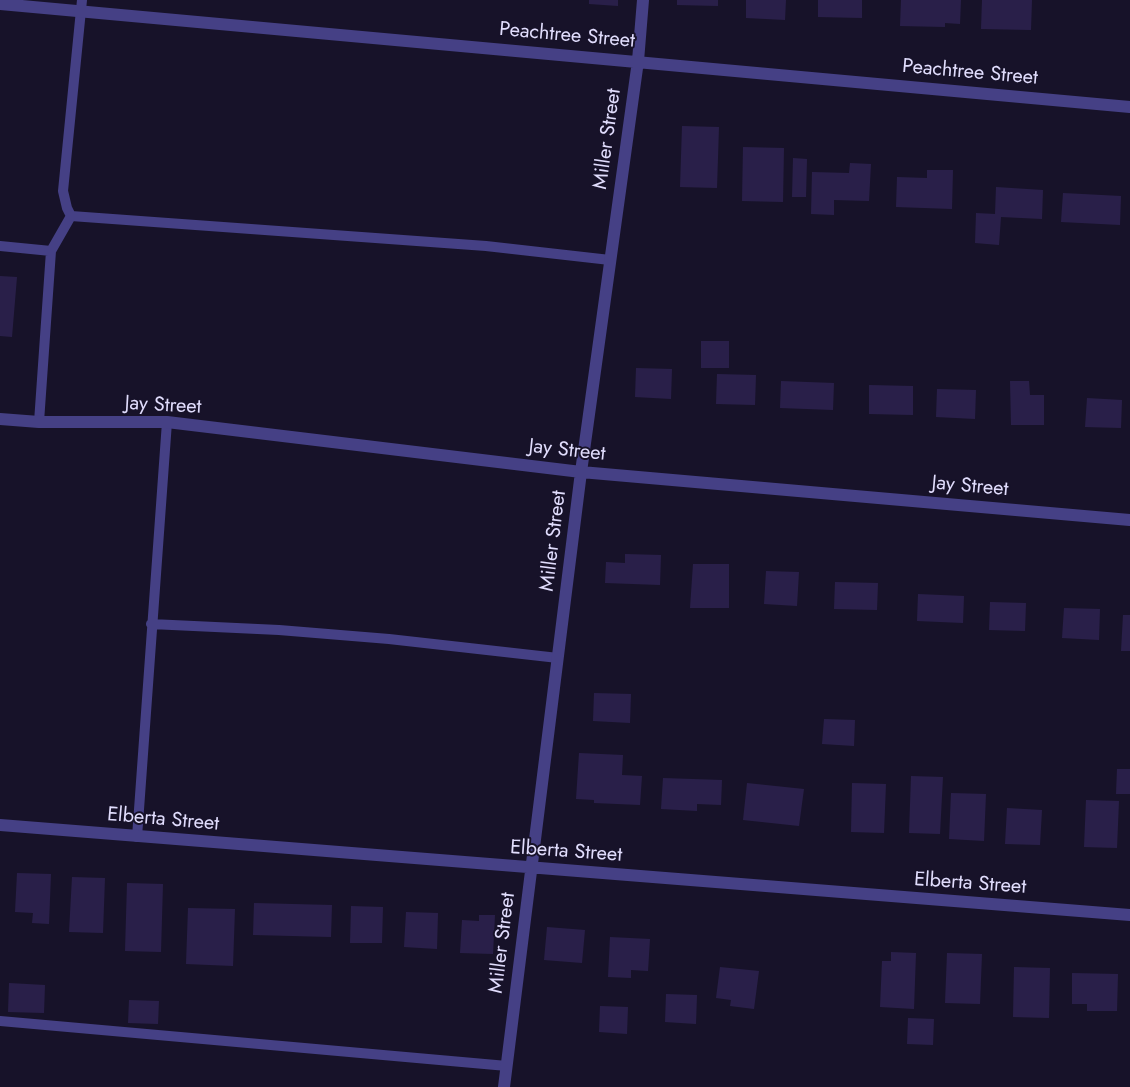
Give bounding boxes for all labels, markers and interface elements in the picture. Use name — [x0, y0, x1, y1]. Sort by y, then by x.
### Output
street label: Peachtree Street — [498, 18, 636, 54]
street label: Peachtree Street — [901, 55, 1039, 91]
street label: Miller Street — [589, 87, 627, 191]
street label: Jay Street — [124, 392, 202, 420]
street label: Jay Street — [528, 435, 606, 467]
street label: Jay Street — [931, 472, 1009, 502]
street label: Miller Street — [536, 489, 572, 593]
street label: Elberta Street — [106, 803, 220, 837]
street label: Elberta Street — [509, 836, 623, 868]
street label: Elberta Street — [913, 868, 1027, 900]
street label: Miller Street — [485, 891, 521, 995]

